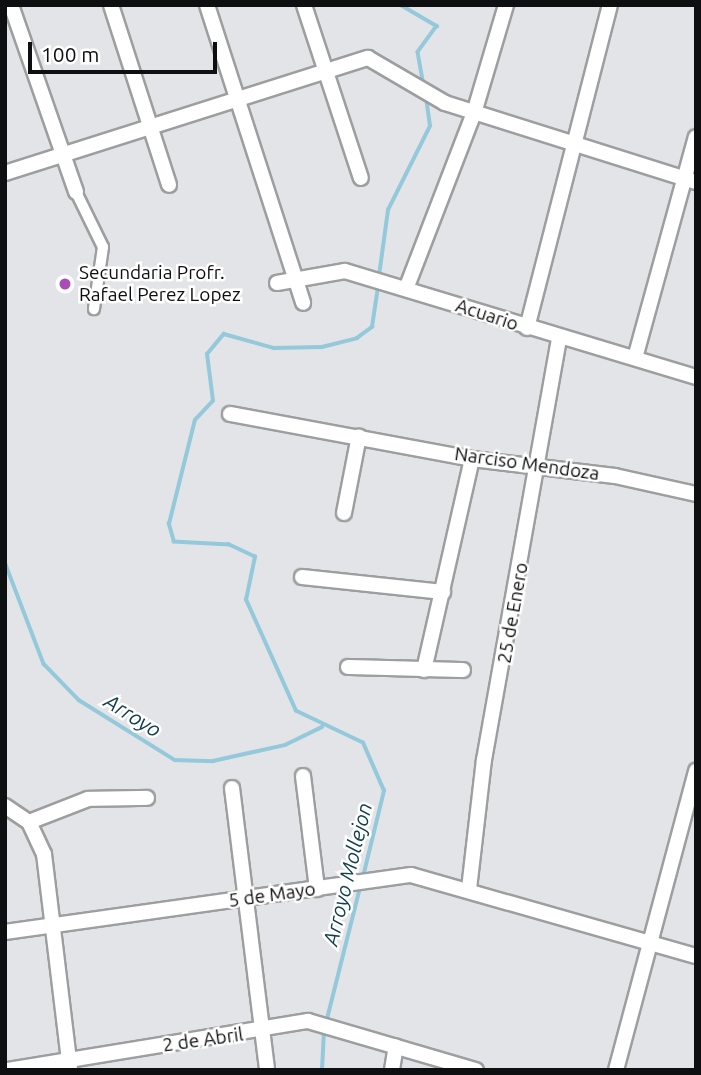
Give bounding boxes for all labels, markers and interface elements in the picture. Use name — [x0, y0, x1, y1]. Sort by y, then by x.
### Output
scale bar — [32, 28, 220, 72]
text: 100 m — [41, 42, 99, 66]
place label: Secundaria Profr. Rafael Perez Lopez — [79, 262, 241, 306]
marker: Secundaria Profr. Rafael Perez Lopez — [57, 276, 73, 292]
street label: Acuario — [453, 294, 521, 336]
street label: Narciso Mendoza — [453, 443, 601, 485]
street label: 25 de Enero — [493, 561, 533, 665]
water label: Arroyo — [100, 688, 166, 742]
water label: Arroyo Mollejon — [317, 800, 377, 948]
street label: 5 de Mayo — [227, 878, 317, 912]
street label: 2 de Abril — [161, 1023, 245, 1057]

